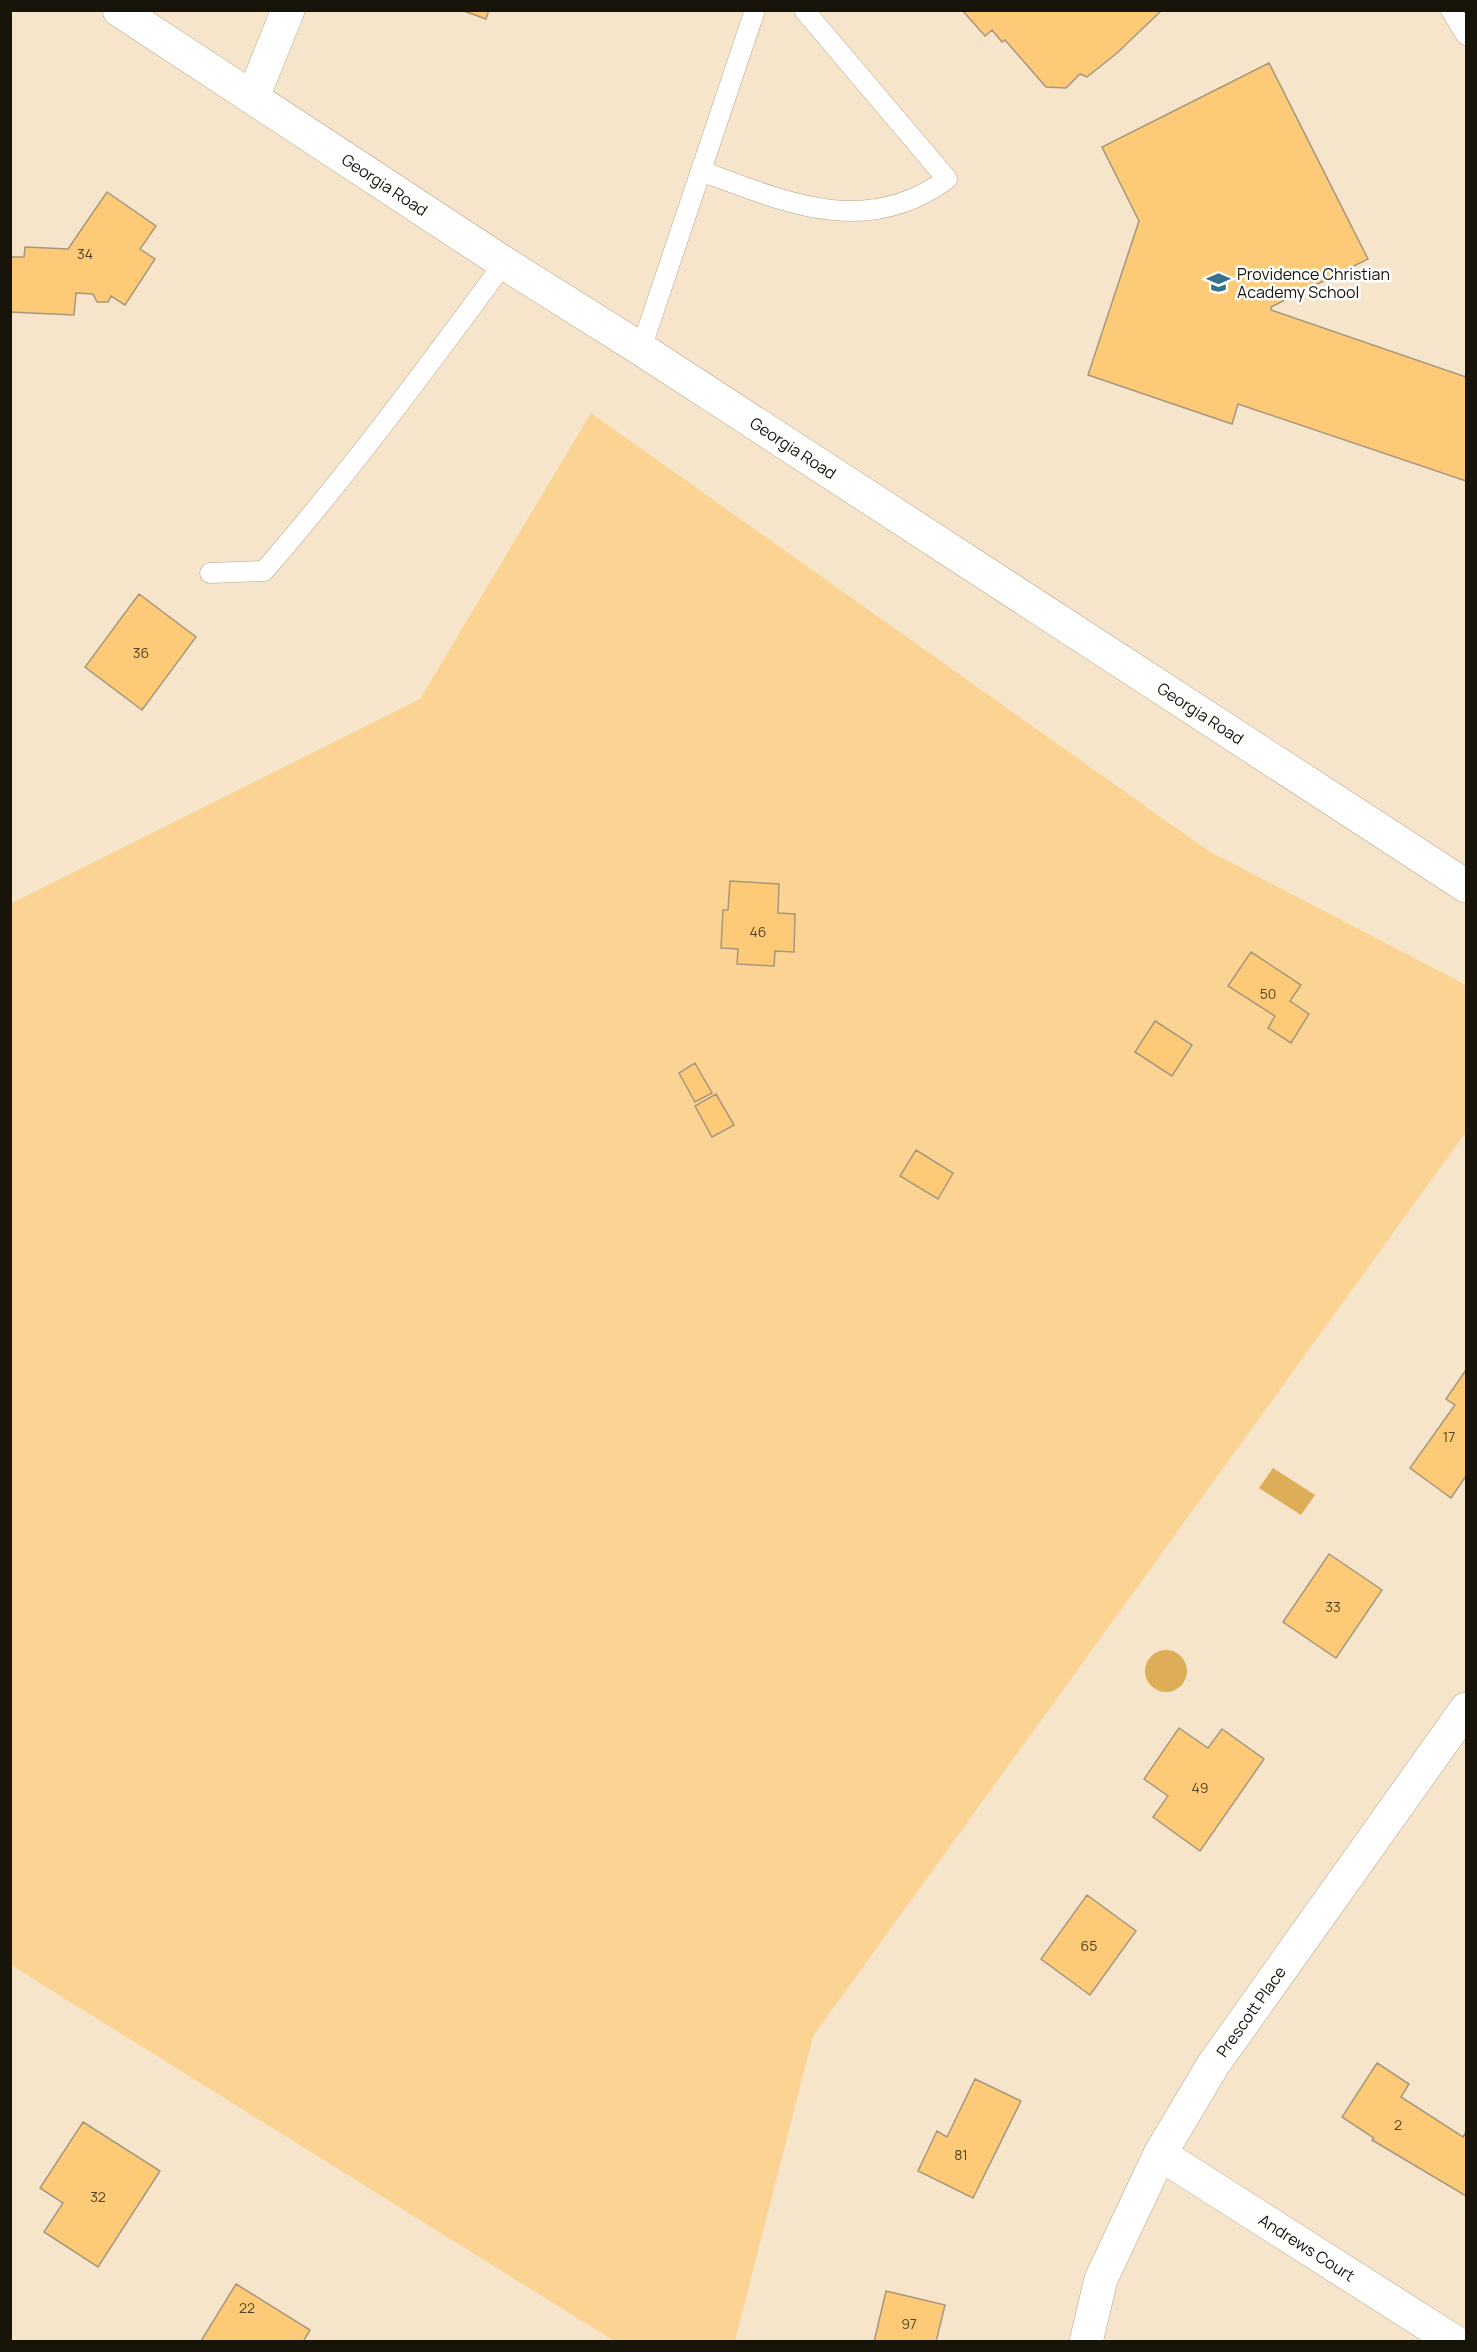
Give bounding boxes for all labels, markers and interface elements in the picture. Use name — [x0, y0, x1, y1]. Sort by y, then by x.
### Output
street label: Georgia Road — [337, 148, 432, 221]
house number: 34 — [77, 244, 93, 263]
place label: Providence Christian Academy School — [1237, 263, 1390, 303]
school or university icon: Providence Christian Academy School — [1206, 270, 1232, 296]
street label: Georgia Road — [746, 412, 841, 484]
house number: 36 — [133, 643, 149, 662]
street label: Georgia Road — [1153, 677, 1248, 749]
house number: 46 — [750, 922, 766, 941]
house number: 50 — [1260, 984, 1276, 1003]
house number: 17 — [1443, 1427, 1455, 1446]
house number: 33 — [1325, 1597, 1341, 1616]
house number: 49 — [1192, 1778, 1208, 1797]
house number: 65 — [1081, 1936, 1097, 1955]
street label: Prescott Place — [1211, 1962, 1291, 2061]
house number: 2 — [1394, 2115, 1402, 2134]
house number: 81 — [954, 2145, 968, 2164]
house number: 32 — [90, 2187, 106, 2206]
street label: Andrews Court — [1254, 2209, 1359, 2286]
house number: 22 — [239, 2298, 255, 2317]
house number: 97 — [901, 2314, 917, 2333]

